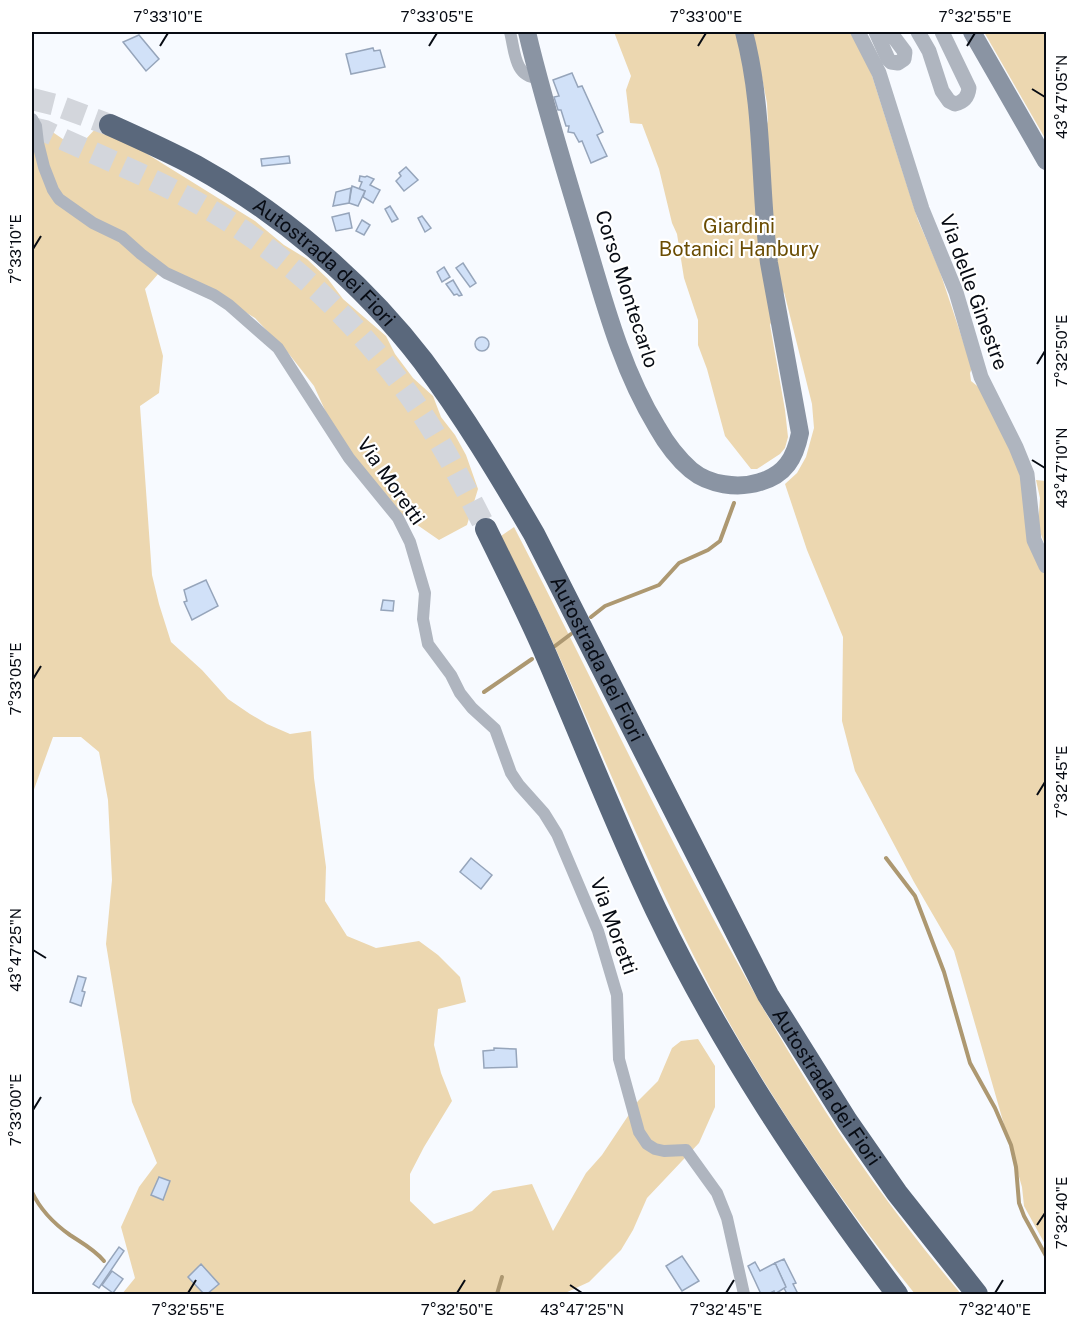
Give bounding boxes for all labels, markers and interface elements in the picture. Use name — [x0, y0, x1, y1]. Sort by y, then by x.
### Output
text: 7°33'10"E — [133, 8, 203, 25]
text: 7°33'05"E — [401, 8, 473, 25]
text: 7°33'00"E — [670, 8, 742, 25]
text: 7°32'55"E — [939, 8, 1011, 25]
text: 43°47'05"N — [1053, 55, 1070, 139]
street label: Autostrada dei Fiori — [248, 193, 400, 331]
street label: Corso Montecarlo — [590, 207, 664, 371]
street label: Via delle Ginestre — [935, 211, 1013, 373]
text: 7°33'10"E — [7, 214, 24, 284]
park label: Giardini Botanici Hanbury — [659, 214, 820, 261]
text: 7°32'50"E — [1053, 315, 1070, 387]
text: 43°47'10"N — [1053, 428, 1070, 508]
street label: Via Moretti — [352, 433, 430, 529]
street label: Autostrada dei Fiori — [545, 572, 649, 745]
text: 7°33'05"E — [7, 643, 24, 715]
text: 7°32'45"E — [1053, 746, 1070, 818]
street label: Via Moretti — [585, 874, 643, 978]
text: 43°47'25"N — [7, 908, 24, 992]
street label: Autostrada dei Fiori — [767, 1004, 886, 1170]
text: 7°33'00"E — [7, 1074, 24, 1146]
text: 7°32'40"E — [1053, 1177, 1070, 1249]
text: 7°32'55"E — [152, 1301, 224, 1318]
text: 7°32'50"E — [421, 1301, 493, 1318]
text: 43°47'25"N — [540, 1301, 624, 1318]
text: 7°32'45"E — [690, 1301, 762, 1318]
text: 7°32'40"E — [959, 1301, 1031, 1318]

